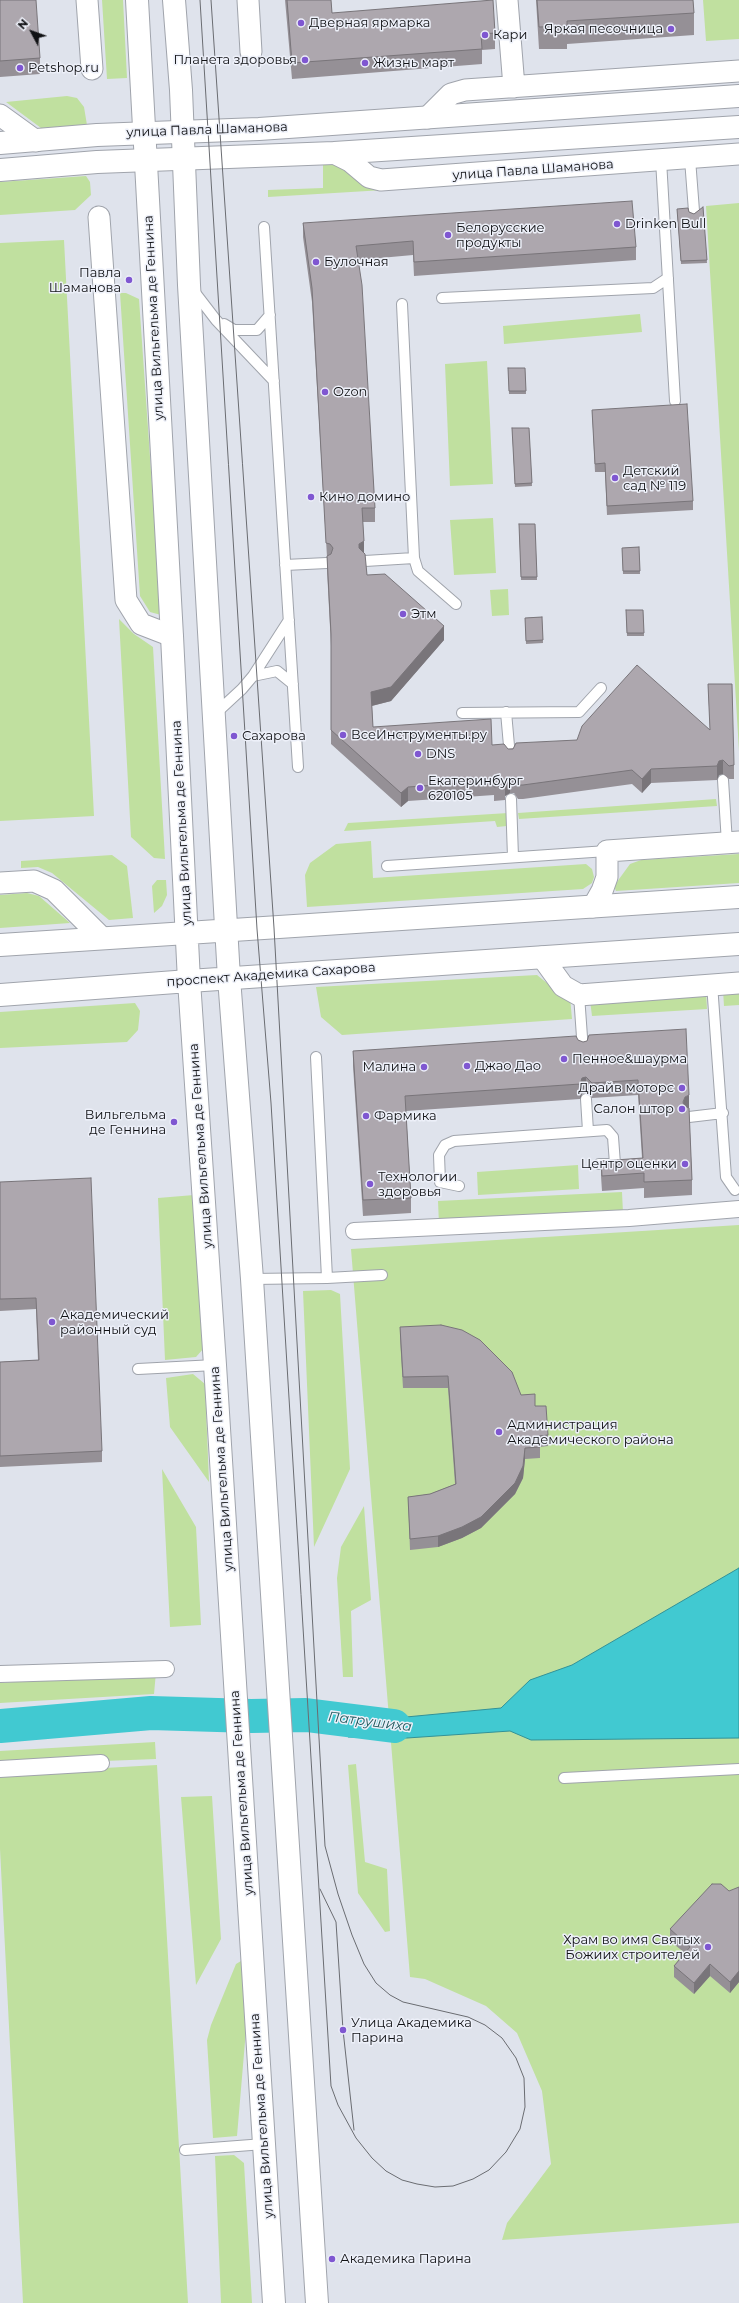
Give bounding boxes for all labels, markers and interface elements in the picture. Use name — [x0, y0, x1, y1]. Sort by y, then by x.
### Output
north arrow — [12, 12, 52, 52]
place label: Дверная ярмарка — [309, 15, 430, 31]
text: N — [15, 16, 31, 32]
marker: Дверная ярмарка — [296, 18, 306, 28]
place label: Яркая песочница — [544, 21, 663, 37]
marker: Яркая песочница — [666, 24, 676, 34]
place label: Кари — [493, 27, 527, 43]
marker: Кари — [480, 30, 490, 40]
place label: Планета здоровья — [173, 52, 297, 68]
marker: Планета здоровья — [300, 55, 310, 65]
place label: Жизнь март — [373, 55, 454, 71]
marker: Жизнь март — [360, 58, 370, 68]
place label: Petshop.ru — [28, 60, 99, 76]
marker: Petshop.ru — [15, 63, 25, 73]
street label: улица Павла Шаманова — [126, 119, 288, 141]
street label: улица Павла Шаманова — [452, 157, 614, 183]
street label: улица Вильгельма де Геннина — [141, 215, 167, 421]
place label: Drinken Bull — [625, 216, 706, 232]
marker: Drinken Bull — [612, 219, 622, 229]
place label: Белорусские продукты — [456, 220, 545, 251]
marker: Белорусские продукты — [443, 230, 453, 240]
place label: Булочная — [324, 254, 389, 270]
marker: Булочная — [311, 257, 321, 267]
place label: Павла Шаманова — [49, 265, 121, 296]
marker: Павла Шаманова — [124, 275, 134, 285]
place label: Ozon — [333, 384, 367, 400]
marker: Ozon — [320, 387, 330, 397]
place label: Детский сад № 119 — [623, 463, 686, 494]
marker: Детский сад № 119 — [610, 473, 620, 483]
place label: Кино домино — [319, 489, 410, 505]
marker: Кино домино — [306, 492, 316, 502]
place label: Этм — [411, 606, 436, 622]
marker: Этм — [398, 609, 408, 619]
street label: улица Вильгельма де Геннина — [169, 720, 195, 926]
place label: ВсеИнструменты.ру — [351, 727, 487, 743]
place label: Сахарова — [242, 728, 306, 744]
marker: ВсеИнструменты.ру — [338, 730, 348, 740]
marker: Сахарова — [229, 731, 239, 741]
place label: DNS — [426, 746, 455, 762]
marker: DNS — [413, 749, 423, 759]
place label: Екатеринбург 620105 — [428, 773, 523, 804]
marker: Екатеринбург 620105 — [415, 783, 425, 793]
street label: проспект Академика Сахарова — [166, 960, 376, 990]
street label: улица Вильгельма де Геннина — [186, 1043, 216, 1249]
place label: Пенное&шаурма — [572, 1051, 687, 1067]
marker: Пенное&шаурма — [559, 1054, 569, 1064]
place label: Джао Дао — [475, 1058, 541, 1074]
place label: Малина — [362, 1059, 416, 1075]
marker: Джао Дао — [462, 1061, 472, 1071]
marker: Малина — [419, 1062, 429, 1072]
place label: Драйв моторс — [578, 1080, 674, 1096]
marker: Драйв моторс — [677, 1083, 687, 1093]
place label: Салон штор — [593, 1101, 674, 1117]
marker: Салон штор — [677, 1104, 687, 1114]
place label: Вильгельма де Геннина — [85, 1107, 166, 1138]
place label: Фармика — [374, 1108, 437, 1124]
marker: Фармика — [361, 1111, 371, 1121]
marker: Вильгельма де Геннина — [169, 1117, 179, 1127]
place label: Центр оценки — [581, 1156, 677, 1172]
marker: Центр оценки — [680, 1159, 690, 1169]
place label: Технологии здоровья — [378, 1169, 457, 1200]
marker: Технологии здоровья — [365, 1179, 375, 1189]
place label: Академический районный суд — [60, 1307, 169, 1338]
marker: Академический районный суд — [47, 1317, 57, 1327]
street label: улица Вильгельма де Геннина — [207, 1366, 237, 1572]
place label: Администрация Академического района — [507, 1417, 674, 1448]
marker: Администрация Академического района — [494, 1427, 504, 1437]
street label: улица Вильгельма де Геннина — [227, 1690, 257, 1896]
water label: Патрушиха — [327, 1709, 413, 1735]
place label: Храм во имя Святых Божиих строителей — [563, 1932, 700, 1963]
marker: Храм во имя Святых Божиих строителей — [703, 1942, 713, 1952]
street label: улица Вильгельма де Геннина — [247, 2013, 277, 2219]
place label: Улица Академика Парина — [351, 2015, 472, 2046]
marker: Улица Академика Парина — [338, 2025, 348, 2035]
place label: Академика Парина — [340, 2251, 471, 2267]
marker: Академика Парина — [327, 2254, 337, 2264]

